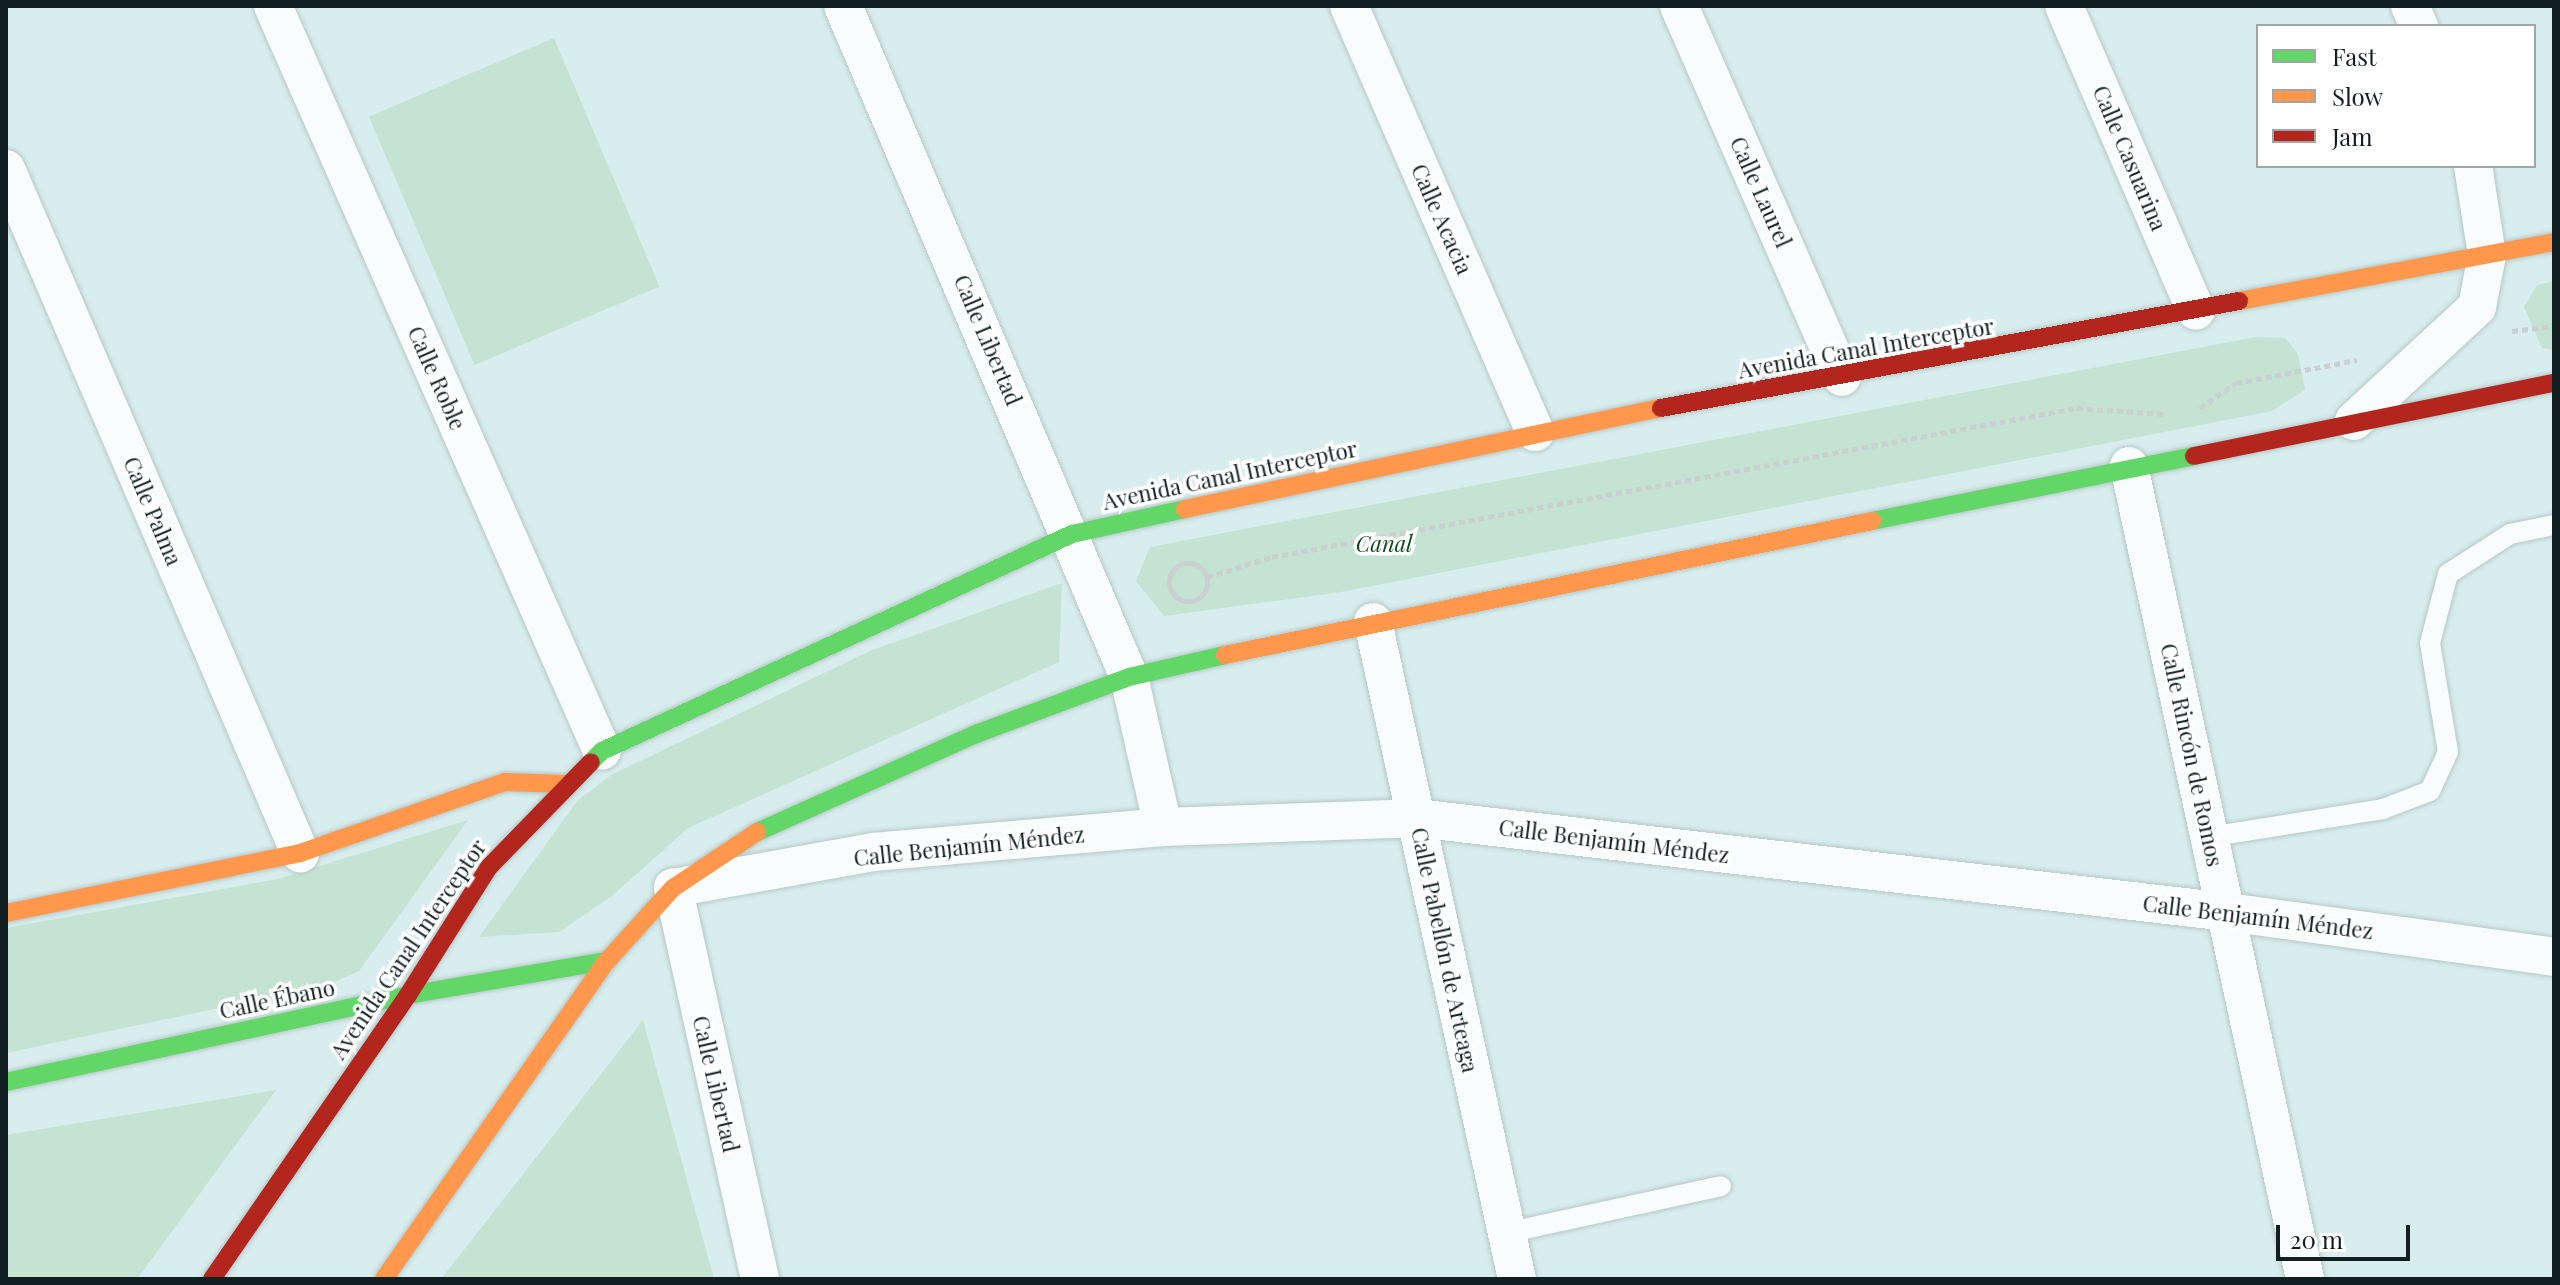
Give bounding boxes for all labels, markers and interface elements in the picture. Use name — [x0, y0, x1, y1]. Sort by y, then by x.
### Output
legend — [2256, 24, 2536, 168]
text: Fast — [2332, 40, 2377, 72]
text: Slow — [2332, 80, 2383, 112]
street label: Calle Casuarina — [2088, 81, 2172, 235]
text: Jam — [2332, 120, 2373, 152]
street label: Calle Laurel — [1725, 132, 1797, 252]
street label: Calle Acacia — [1406, 159, 1478, 279]
street label: Calle Libertad — [949, 271, 1027, 409]
street label: Avenida Canal Interceptor — [1736, 312, 1996, 384]
street label: Calle Roble — [402, 322, 472, 434]
street label: Avenida Canal Interceptor — [1100, 435, 1360, 515]
street label: Calle Palma — [118, 453, 188, 569]
park label: Canal — [1356, 531, 1412, 557]
street label: Calle Rincón de Romos — [2155, 641, 2229, 869]
street label: Calle Benjamín Méndez — [1497, 814, 1731, 868]
street label: Calle Benjamín Méndez — [852, 821, 1086, 871]
street label: Calle Pabellón de Arteaga — [1406, 825, 1484, 1075]
street label: Avenida Canal Interceptor — [325, 834, 491, 1064]
street label: Calle Benjamín Méndez — [2141, 890, 2375, 944]
street label: Calle Ébano — [217, 974, 337, 1024]
street label: Calle Libertad — [687, 1013, 745, 1155]
scale bar — [2280, 1209, 2414, 1259]
text: 20 m — [2290, 1223, 2343, 1255]

